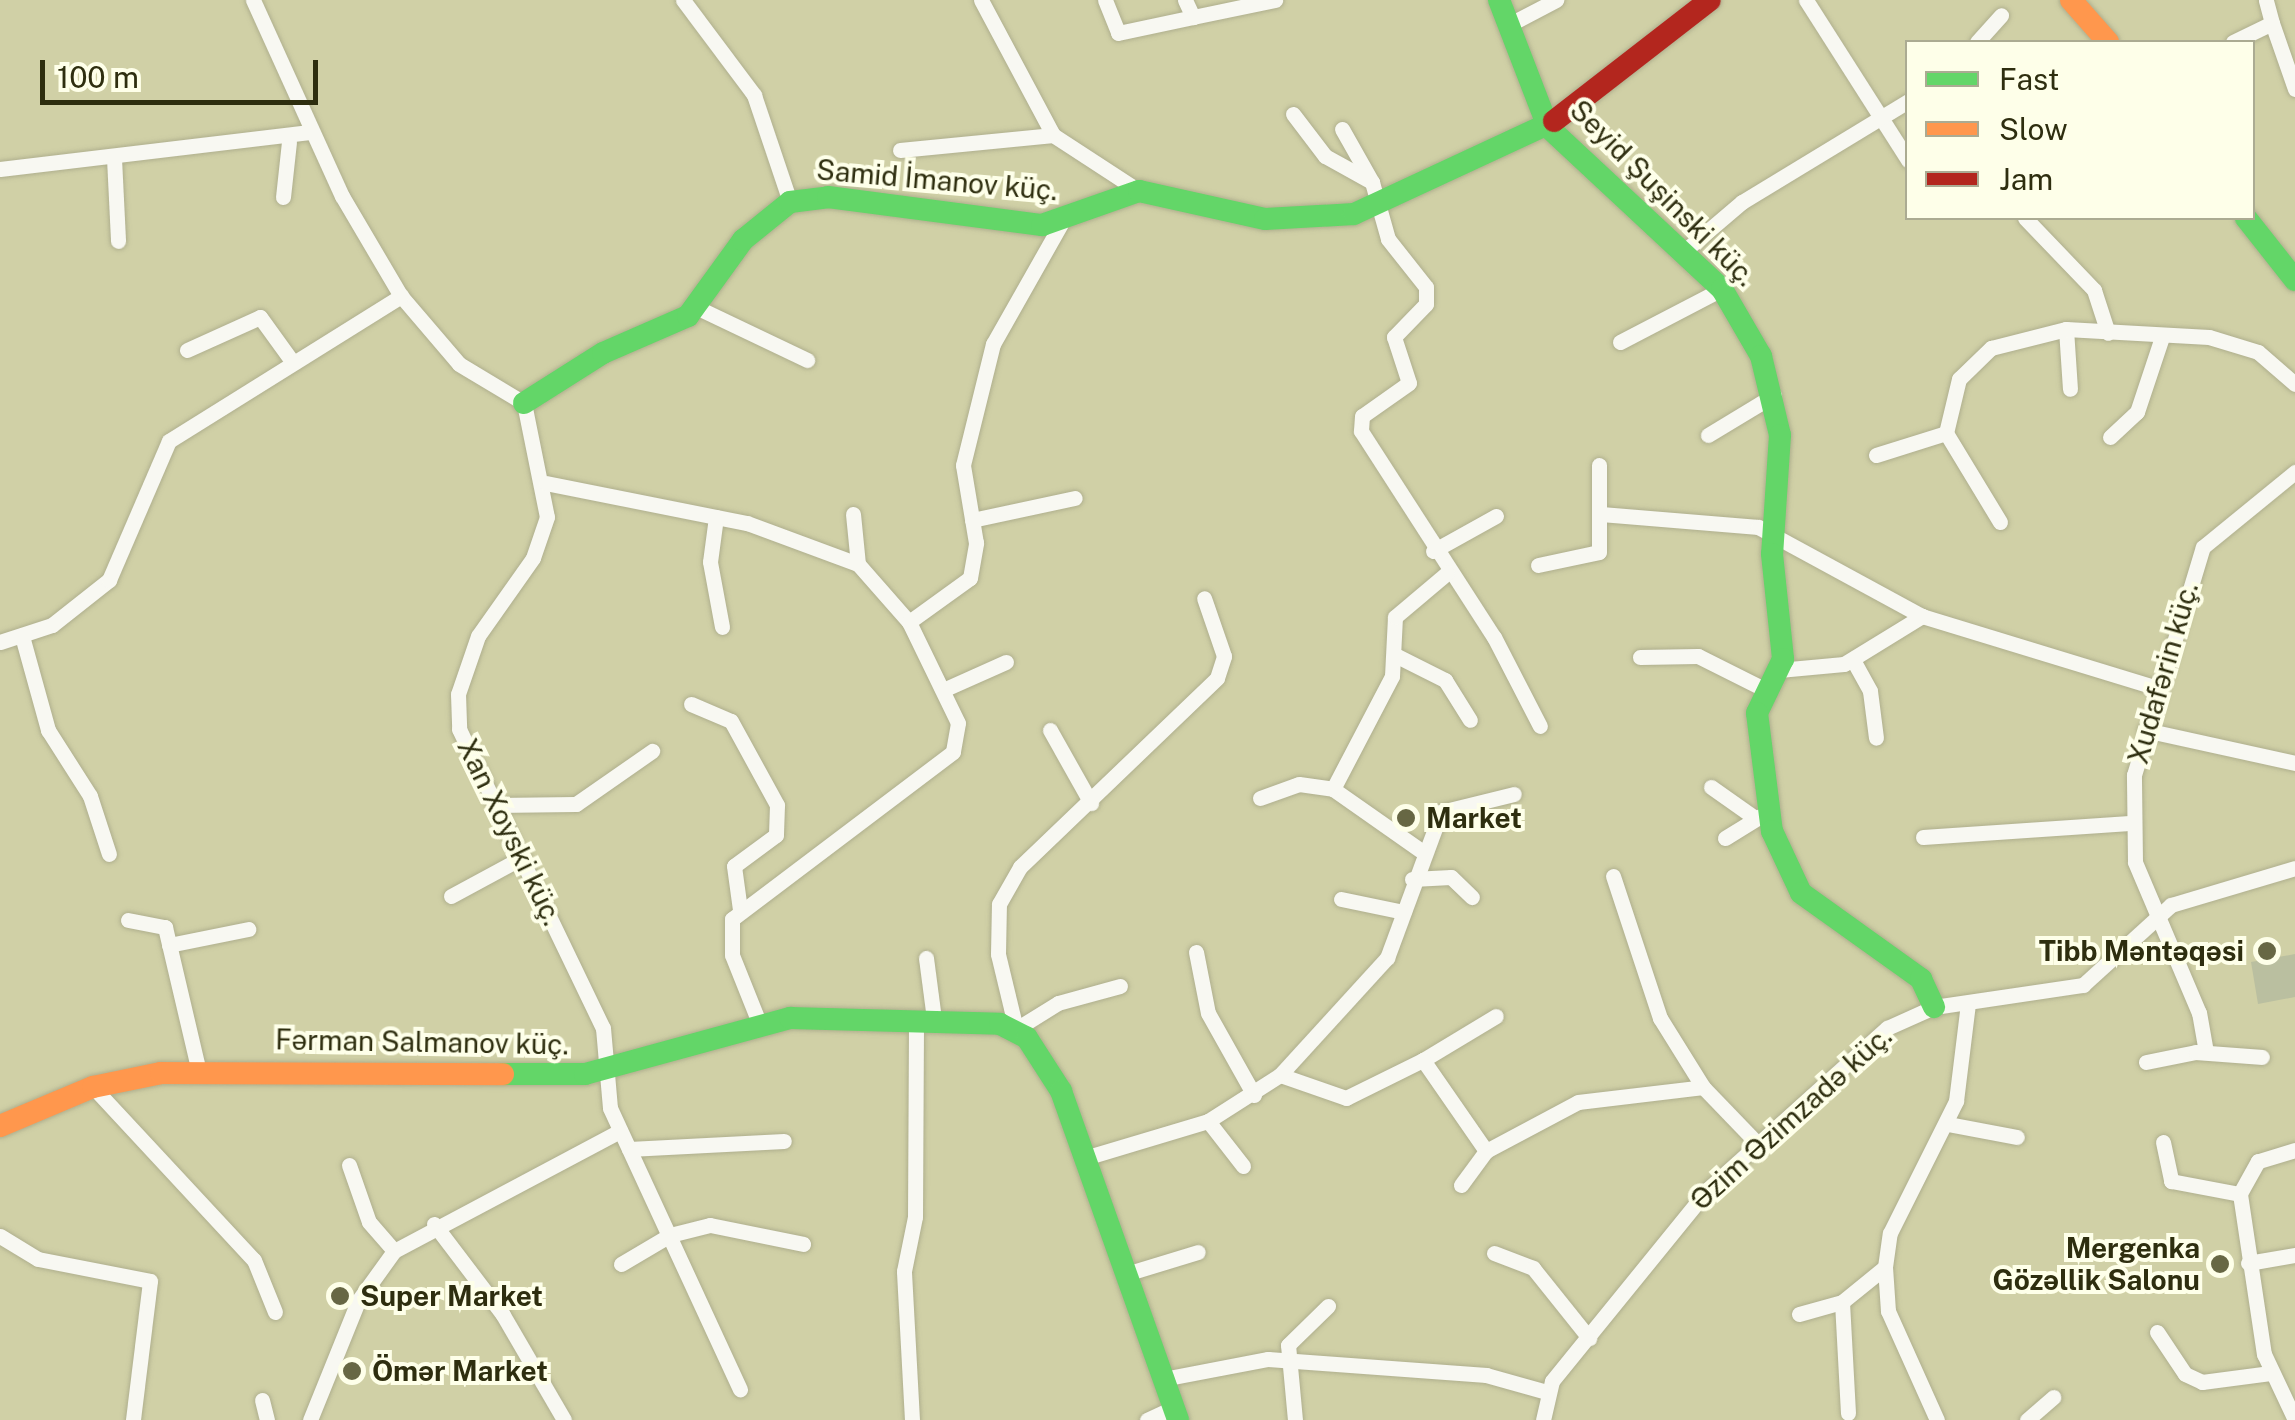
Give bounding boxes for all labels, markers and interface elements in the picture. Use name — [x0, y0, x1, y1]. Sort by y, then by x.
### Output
scale bar — [45, 40, 322, 102]
legend — [1905, 40, 2255, 220]
text: 100 m — [57, 59, 139, 95]
text: Fast — [1999, 61, 2059, 97]
street label: Seyid Şuşinski küç. — [1563, 93, 1763, 293]
text: Slow — [1999, 111, 2068, 147]
street label: Samid İmanov küç. — [815, 153, 1059, 207]
text: Jam — [1999, 161, 2053, 197]
street label: Xudafərin küç. — [2121, 578, 2205, 768]
street label: Xan Xoyski küç. — [450, 733, 570, 931]
place label: Market — [1426, 801, 1522, 835]
marker: Market — [1395, 807, 1417, 829]
place label: Tibb Məntəqəsi — [2039, 934, 2244, 968]
marker: Tibb Məntəqəsi — [2254, 938, 2280, 964]
street label: Əzim Əzimzadə küç. — [1684, 1019, 1898, 1217]
street label: Fərman Salmanov küç. — [275, 1023, 569, 1061]
place label: Mergenka Gözəllik Salonu — [1992, 1231, 2200, 1297]
marker: Mergenka Gözəllik Salonu — [2209, 1253, 2231, 1275]
place label: Super Market — [360, 1279, 543, 1313]
marker: Super Market — [329, 1285, 351, 1307]
place label: Ömər Market — [372, 1354, 548, 1388]
marker: Ömər Market — [341, 1360, 363, 1382]

